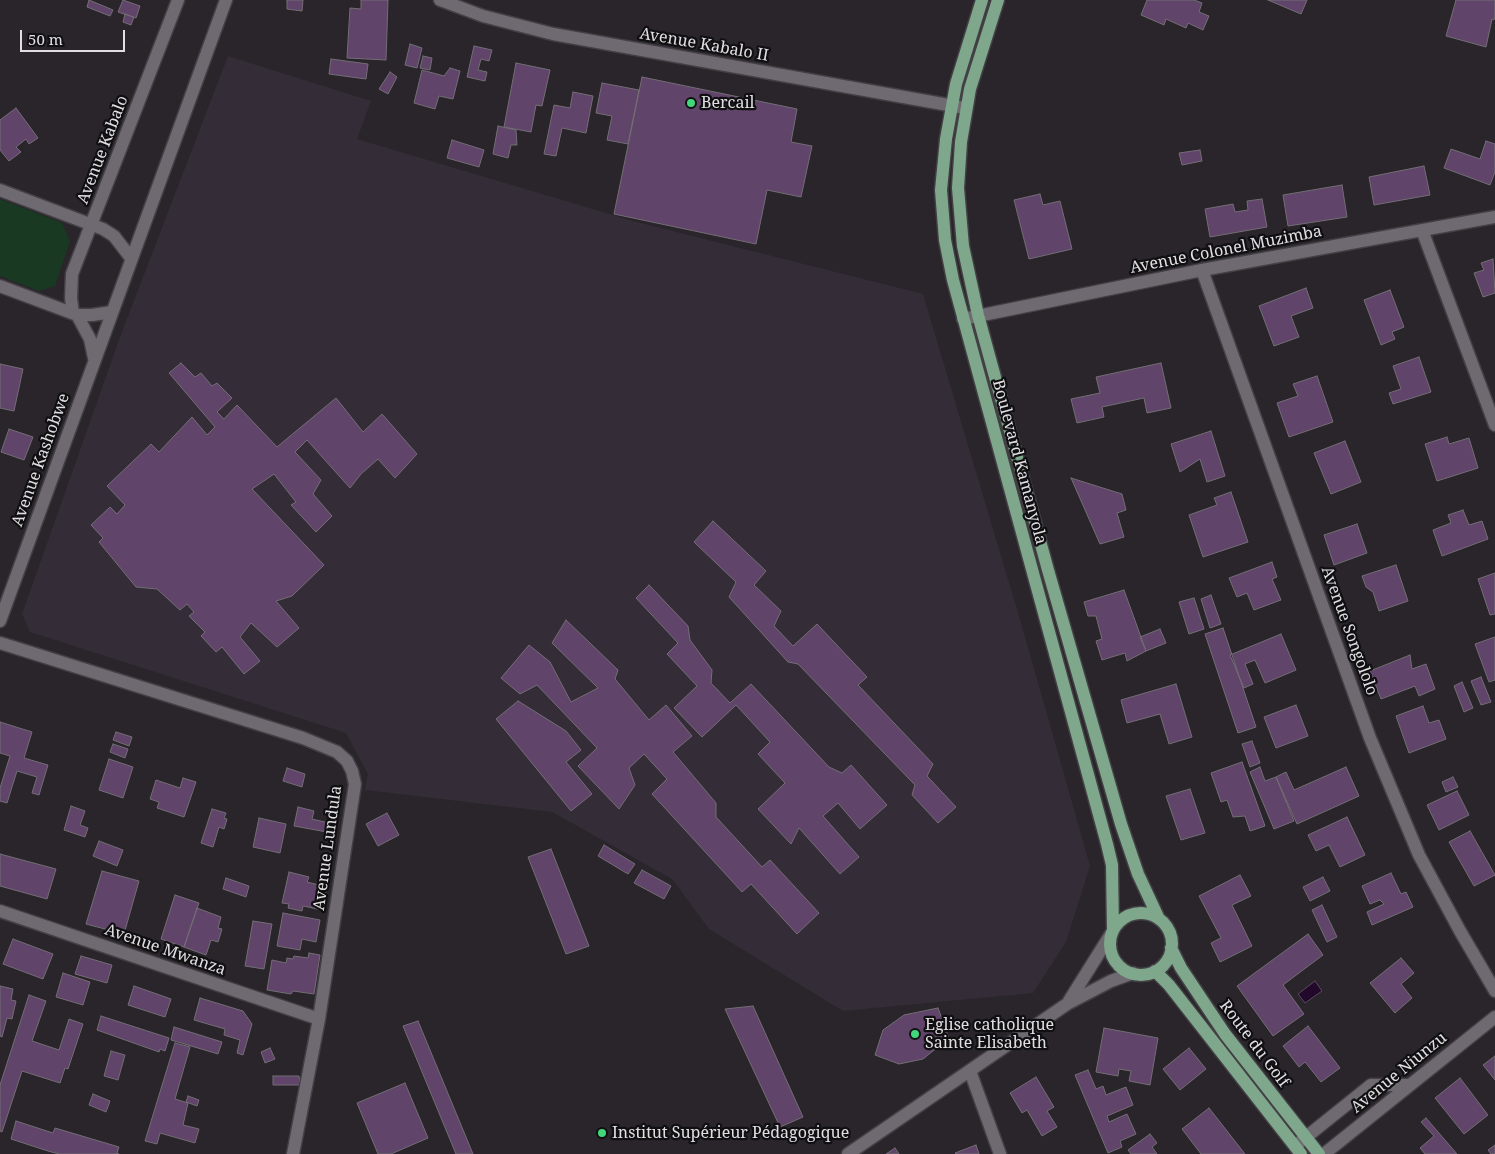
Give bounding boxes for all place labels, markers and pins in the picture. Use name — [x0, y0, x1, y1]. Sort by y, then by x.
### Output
place label: Bercail — [701, 93, 755, 113]
marker: Bercail — [685, 97, 697, 109]
place label: Eglise catholique Sainte Elisabeth — [925, 1015, 1054, 1053]
marker: Eglise catholique Sainte Elisabeth — [909, 1028, 921, 1040]
place label: Institut Supérieur Pédagogique — [612, 1123, 849, 1143]
marker: Institut Supérieur Pédagogique — [596, 1127, 608, 1139]

